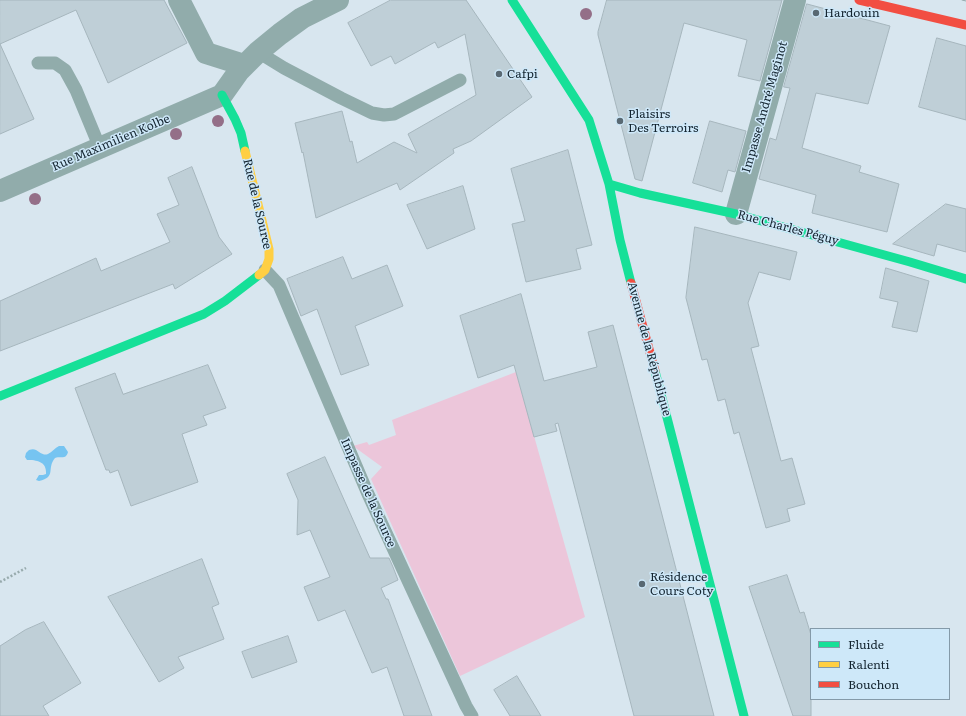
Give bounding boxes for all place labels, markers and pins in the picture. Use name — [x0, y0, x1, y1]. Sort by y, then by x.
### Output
place label: Hardouin — [824, 6, 880, 20]
marker: Hardouin — [811, 8, 821, 18]
place label: Cafpi — [507, 67, 538, 81]
marker: Cafpi — [494, 69, 504, 79]
place label: Plaisirs Des Terroirs — [628, 107, 699, 135]
marker: Plaisirs Des Terroirs — [615, 116, 625, 126]
place label: Résidence Cours Coty — [650, 570, 713, 598]
marker: Résidence Cours Coty — [637, 579, 647, 589]

